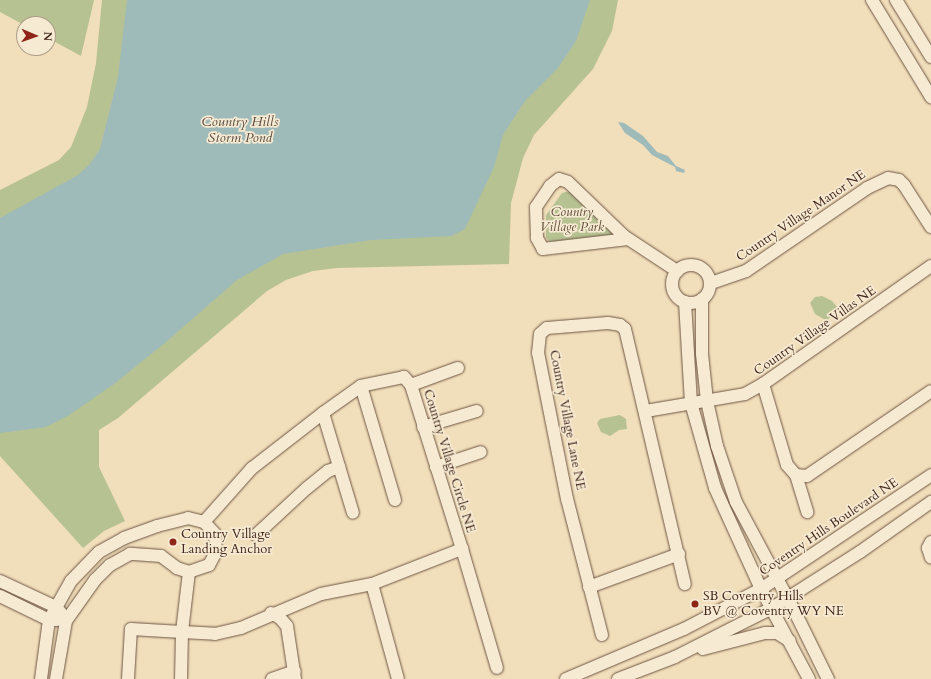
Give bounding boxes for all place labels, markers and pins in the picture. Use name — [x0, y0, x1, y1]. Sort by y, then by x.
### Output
place label: Country Village Landing Anchor — [181, 527, 272, 558]
marker: Country Village Landing Anchor — [168, 537, 178, 547]
place label: SB Coventry Hills BV @ Coventry WY NE — [703, 589, 844, 620]
marker: SB Coventry Hills BV @ Coventry WY NE — [690, 599, 700, 609]

